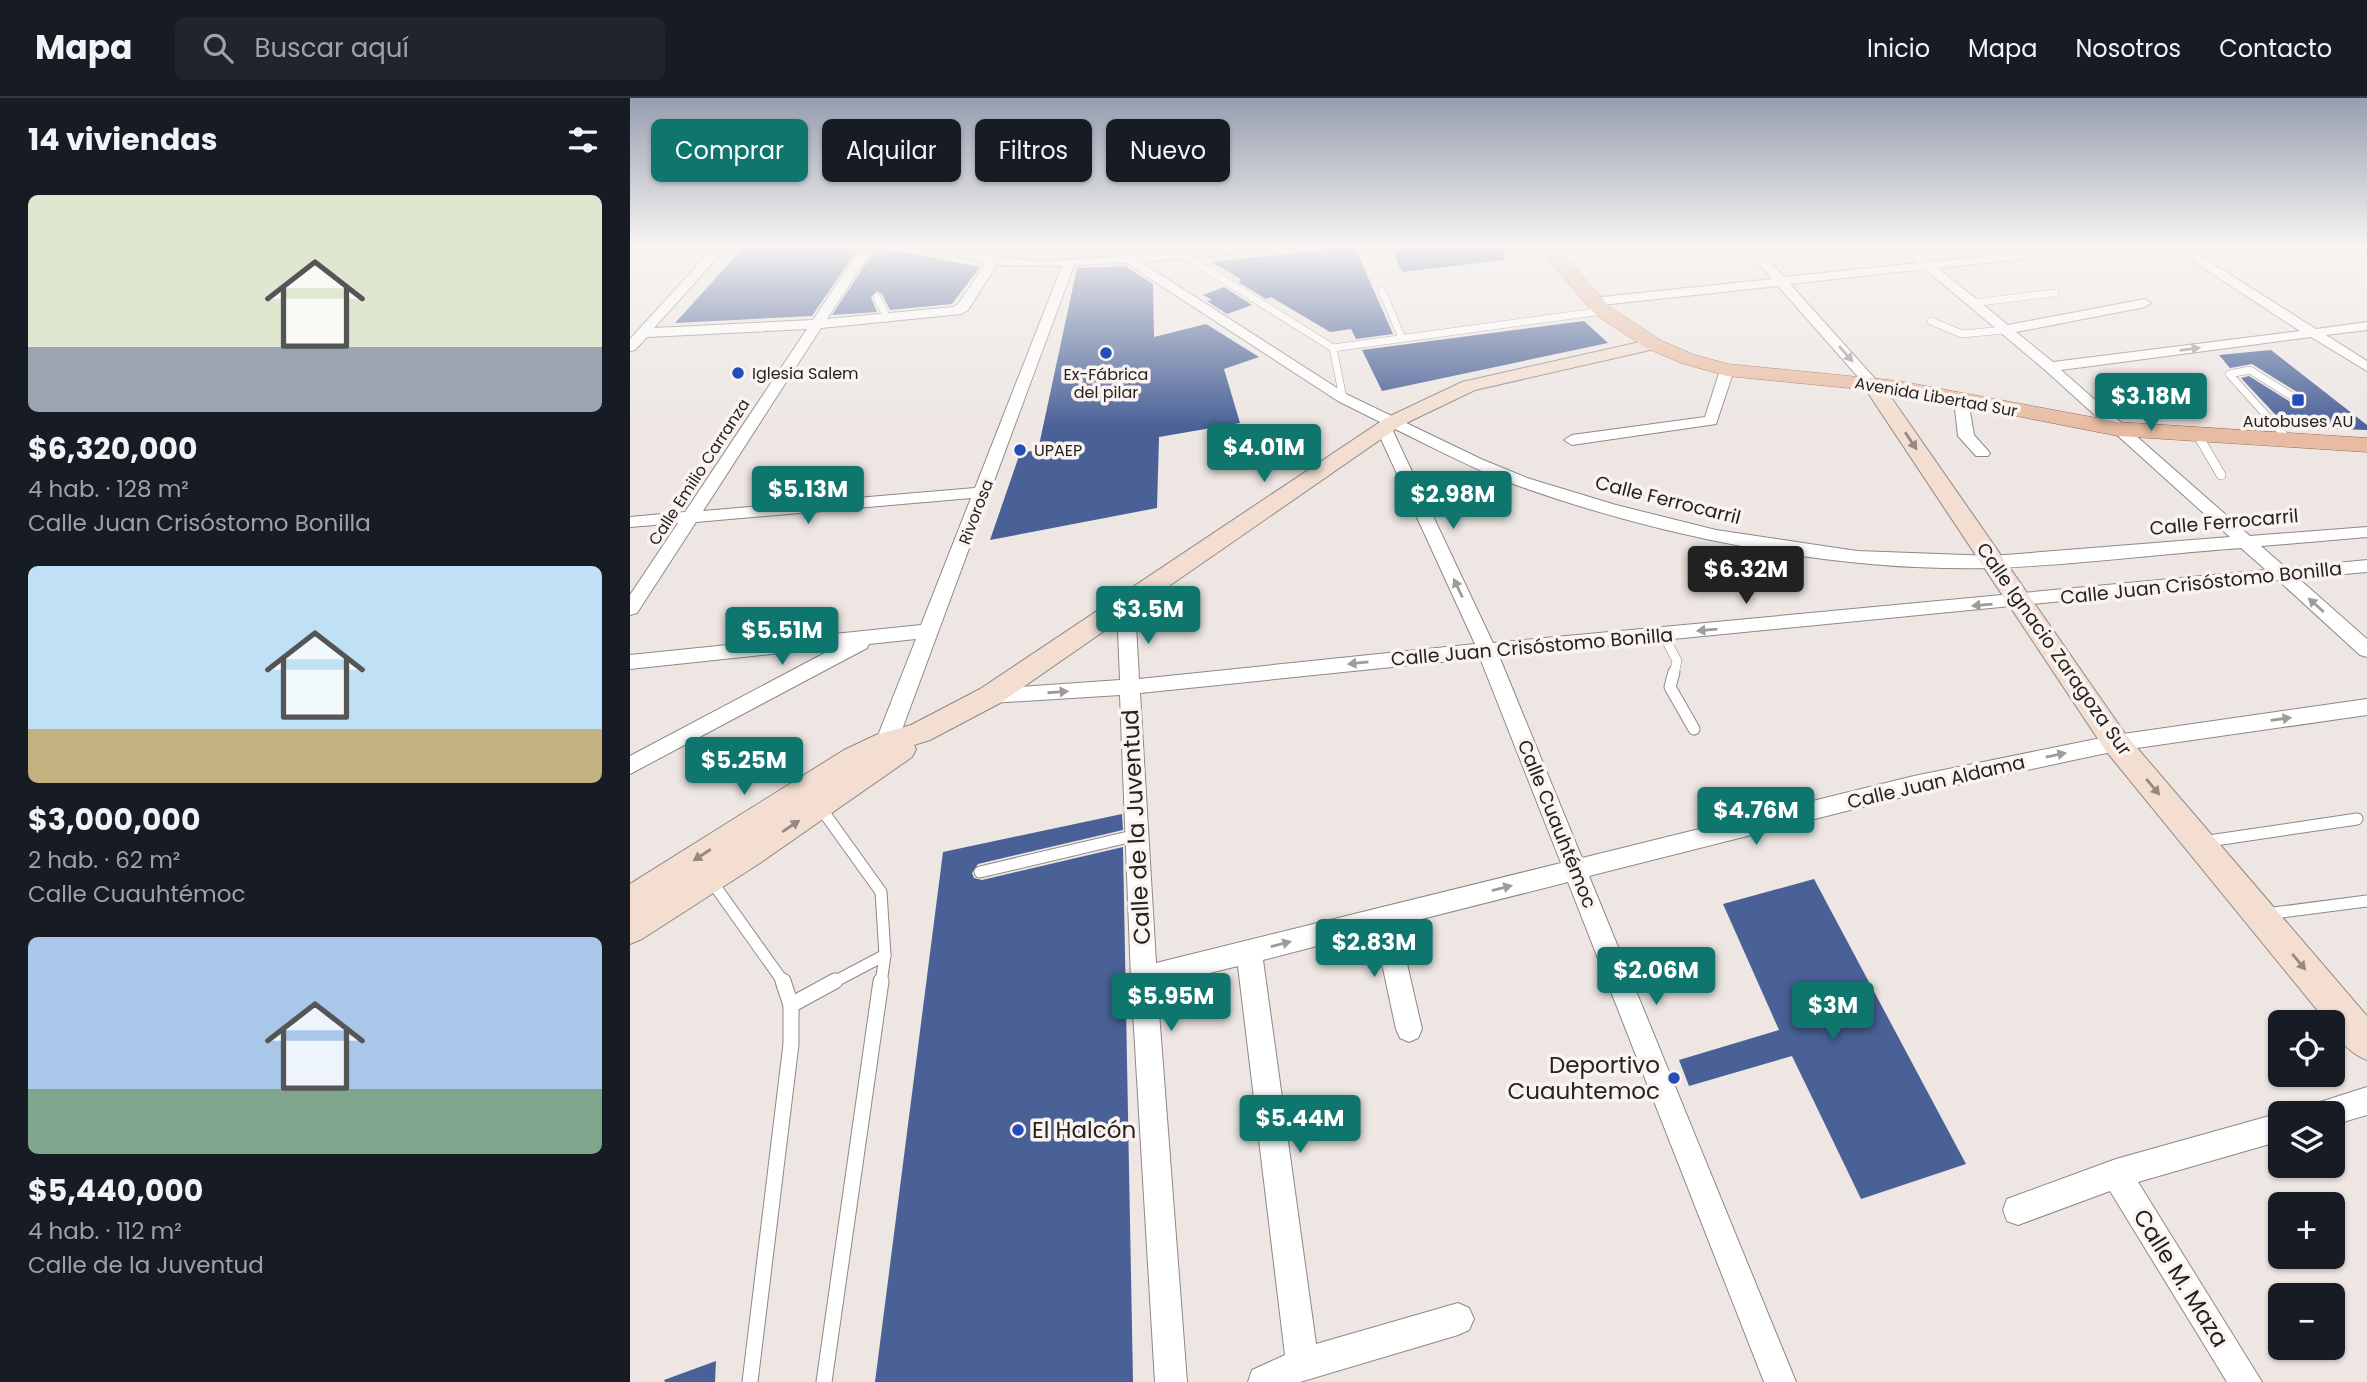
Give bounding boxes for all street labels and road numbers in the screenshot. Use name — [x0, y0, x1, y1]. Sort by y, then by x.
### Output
street label: Avenida Libertad Sur — [1853, 371, 2019, 423]
street label: Calle Emilio Carranza — [643, 394, 755, 550]
street label: Calle Ferrocarril — [1592, 469, 1744, 531]
street label: Rivorosa — [953, 476, 999, 548]
street label: Calle Ferrocarril — [2148, 502, 2300, 542]
street label: Calle Ignacio Zaragoza Sur — [1970, 537, 2138, 761]
street label: Calle Juan Crisóstomo Bonilla — [2059, 555, 2343, 611]
street label: Calle Juan Crisóstomo Bonilla — [1390, 621, 1674, 673]
street label: Calle de la Juventud — [1114, 708, 1158, 946]
street label: Calle Cuauhtémoc — [1511, 736, 1603, 912]
street label: Calle Juan Aldama — [1844, 748, 2028, 816]
street label: Calle M. Maza — [2126, 1203, 2236, 1353]

